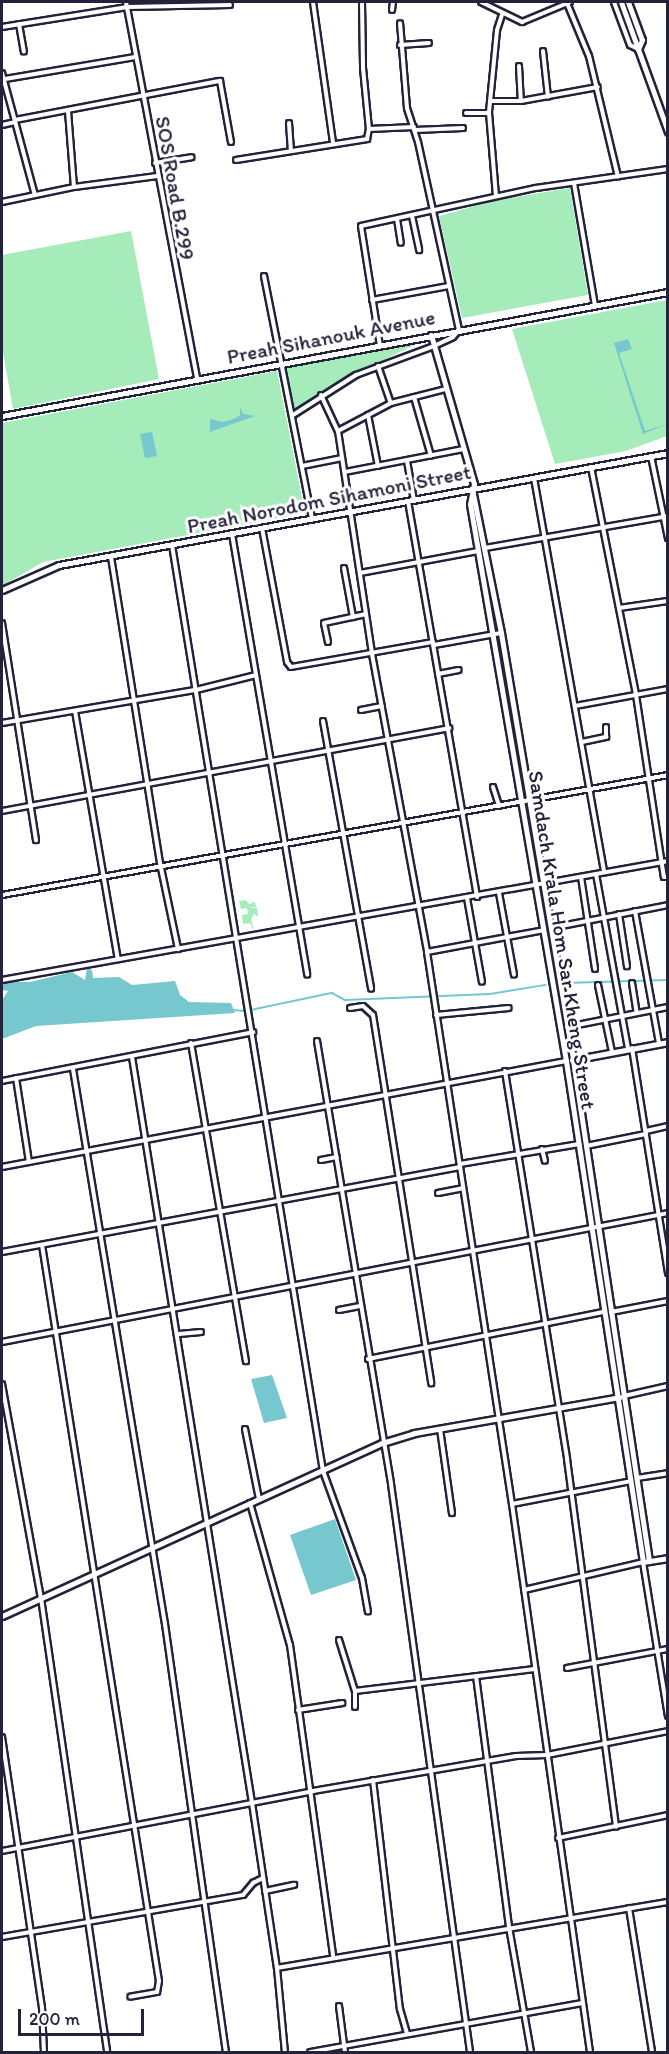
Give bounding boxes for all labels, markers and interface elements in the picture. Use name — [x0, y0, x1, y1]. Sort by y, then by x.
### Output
street label: SOS Road B.299 — [150, 114, 200, 262]
street label: Preah Sihanouk Avenue — [226, 305, 436, 369]
street label: Preah Norodom Sihamoni Street — [185, 459, 473, 539]
street label: Samdach Krala Hom Sar Kheng Street — [523, 769, 601, 1111]
scale bar — [21, 1997, 147, 2035]
text: 200 m — [29, 2008, 80, 2030]

